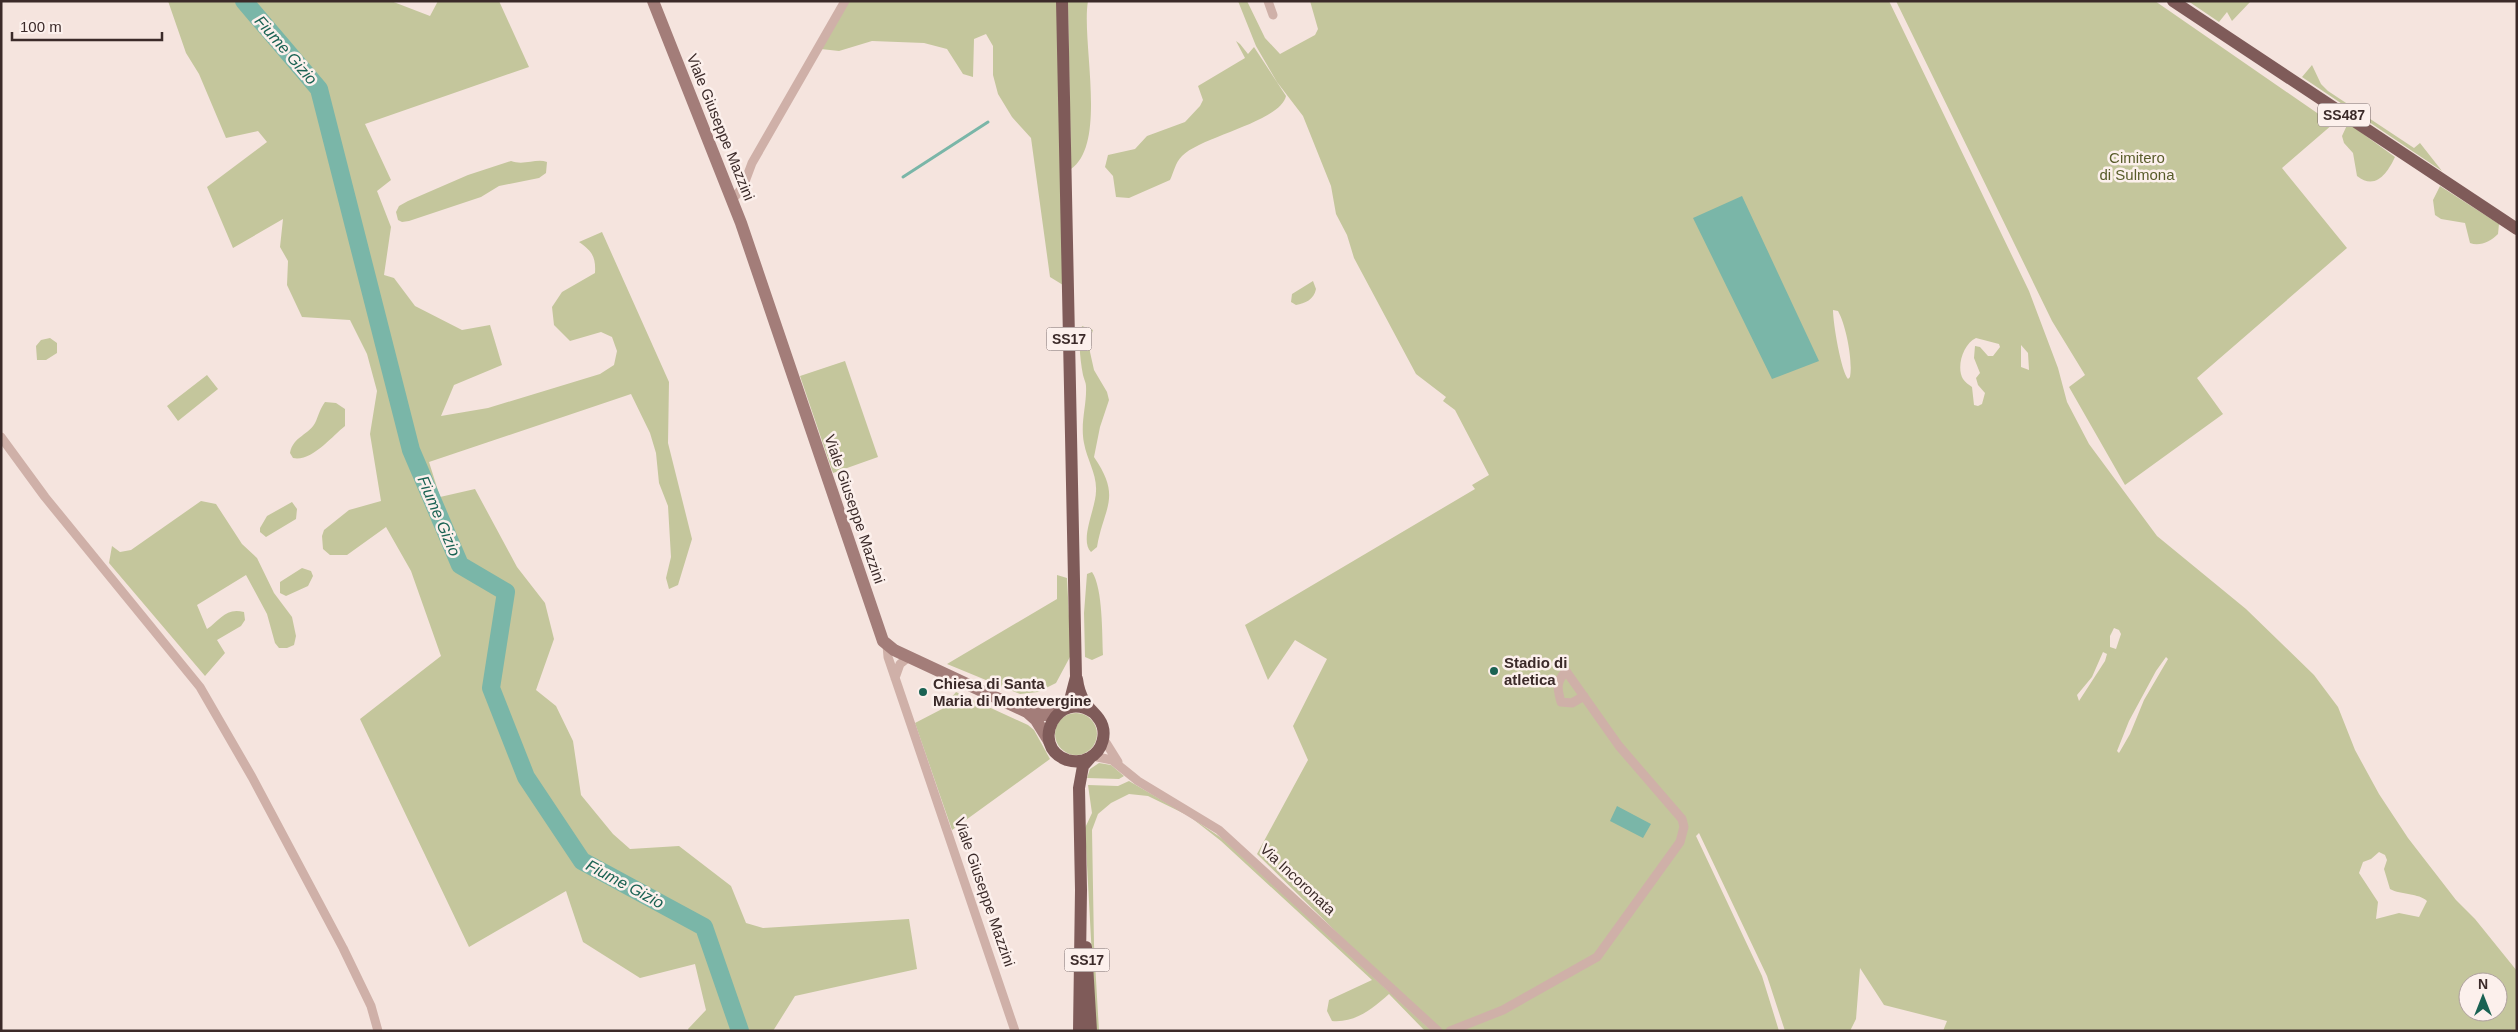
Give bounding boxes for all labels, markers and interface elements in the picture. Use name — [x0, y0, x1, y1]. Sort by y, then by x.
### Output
scale bar — [12, 10, 162, 42]
water label: Fiume Gizio — [252, 12, 320, 88]
text: 100 m — [20, 18, 62, 35]
street label: Viale Giuseppe Mazzini — [684, 51, 758, 203]
road number: SS487 — [2318, 104, 2370, 126]
park label: Cimitero di Sulmona — [2099, 149, 2175, 183]
road number: SS17 — [1046, 328, 1092, 350]
street label: Viale Giuseppe Mazzini — [821, 432, 889, 586]
water label: Fiume Gizio — [414, 473, 464, 559]
place label: Stadio di atletica — [1504, 654, 1567, 688]
marker: Stadio di atletica — [1488, 665, 1500, 677]
place label: Chiesa di Santa Maria di Montevergine — [933, 675, 1091, 709]
marker: Chiesa di Santa Maria di Montevergine — [917, 686, 929, 698]
street label: Viale Giuseppe Mazzini — [951, 815, 1019, 969]
street label: Via Incoronata — [1257, 840, 1340, 919]
water label: Fiume Gizio — [583, 856, 667, 912]
road number: SS17 — [1064, 948, 1110, 972]
north arrow — [2458, 972, 2508, 1022]
text: N — [2478, 976, 2488, 992]

